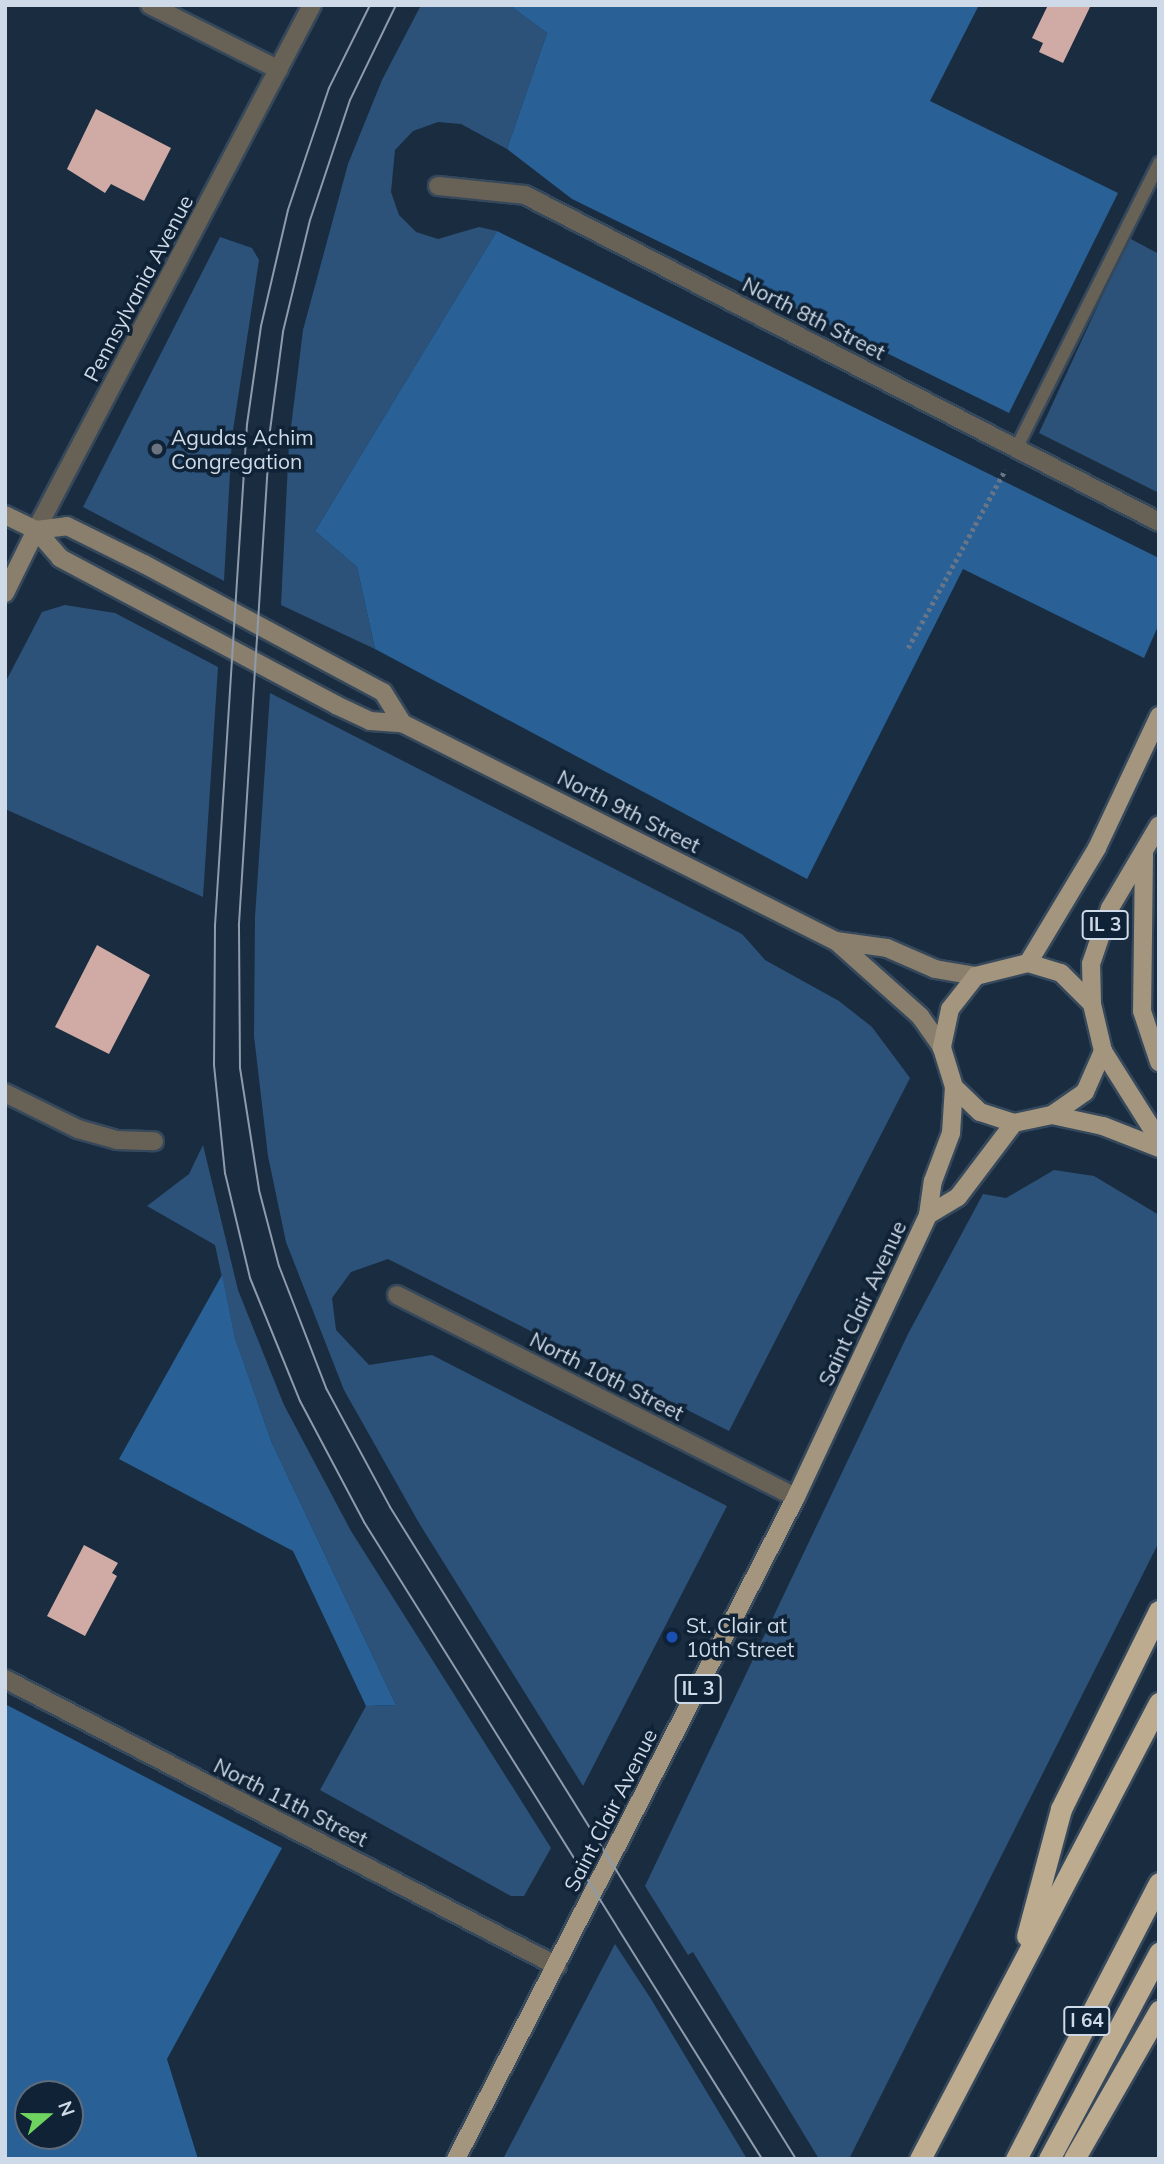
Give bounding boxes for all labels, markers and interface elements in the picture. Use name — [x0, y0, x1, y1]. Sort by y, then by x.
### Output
street label: Pennsylvania Avenue — [78, 190, 198, 386]
street label: North 8th Street — [738, 271, 890, 365]
place label: Agudas Achim Congregation — [171, 424, 314, 474]
marker: Agudas Achim Congregation — [149, 441, 165, 457]
street label: North 9th Street — [553, 764, 705, 858]
road number: IL 3 — [1080, 909, 1130, 940]
street label: Saint Clair Avenue — [813, 1217, 911, 1389]
street label: North 10th Street — [526, 1326, 688, 1426]
place label: St. Clair at 10th Street — [686, 1612, 794, 1662]
marker: St. Clair at 10th Street — [664, 1629, 680, 1645]
road number: IL 3 — [674, 1674, 722, 1704]
street label: Saint Clair Avenue — [558, 1725, 662, 1895]
street label: North 11th Street — [210, 1752, 372, 1852]
road number: I 64 — [1062, 2006, 1112, 2036]
north arrow — [14, 2080, 84, 2150]
text: N — [53, 2098, 81, 2119]

